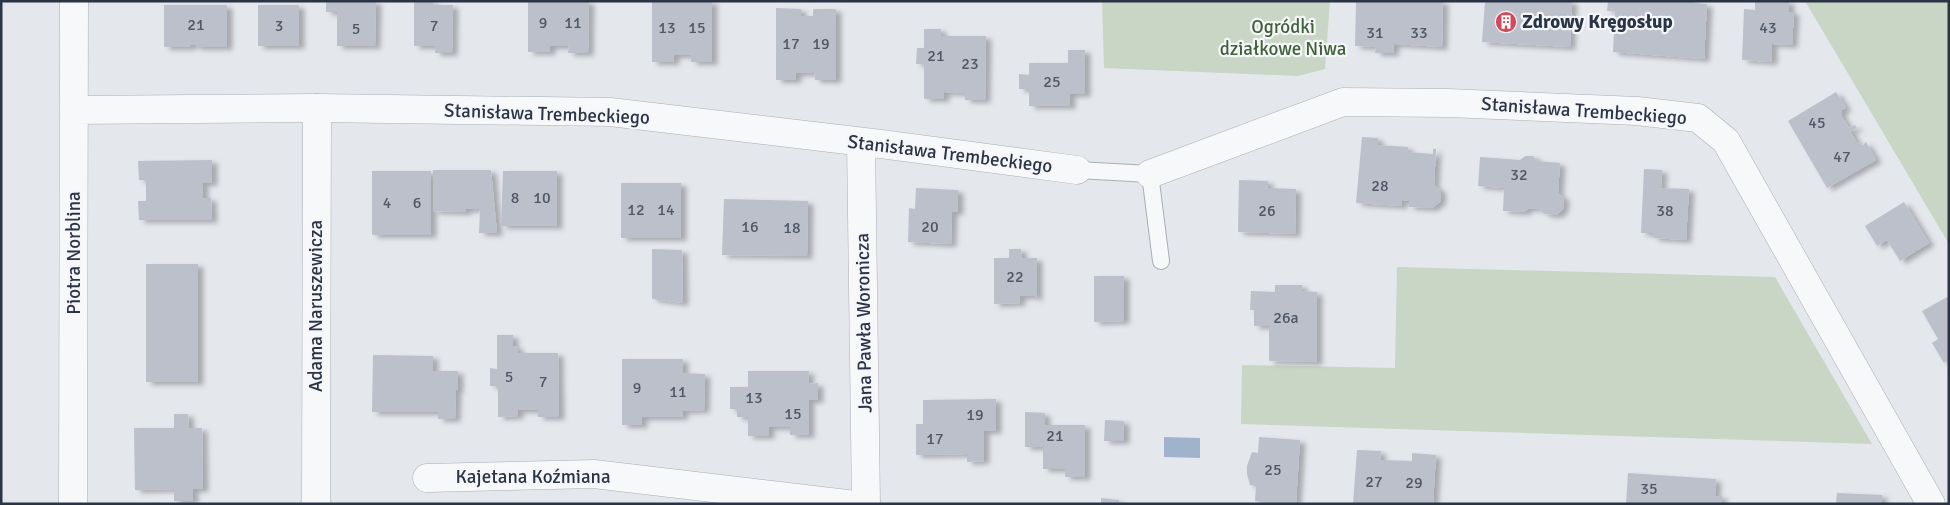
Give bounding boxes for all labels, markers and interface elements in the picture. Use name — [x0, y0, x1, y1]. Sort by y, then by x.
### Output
building icon: Zdrowy Kręgosłup — [1494, 10, 1518, 34]
place label: Zdrowy Kręgosłup — [1522, 10, 1673, 34]
house number: 9 — [539, 13, 547, 33]
house number: 11 — [564, 13, 582, 33]
house number: 21 — [187, 15, 205, 35]
park label: Ogródki działkowe Niwa — [1220, 15, 1346, 61]
house number: 3 — [275, 16, 283, 36]
house number: 7 — [430, 16, 438, 36]
house number: 13 — [658, 18, 676, 38]
house number: 15 — [688, 18, 706, 38]
house number: 43 — [1759, 18, 1777, 38]
house number: 5 — [352, 19, 360, 39]
house number: 31 — [1366, 23, 1384, 43]
house number: 33 — [1410, 23, 1428, 43]
house number: 17 — [782, 34, 800, 54]
house number: 19 — [812, 34, 830, 54]
house number: 21 — [927, 46, 945, 66]
house number: 23 — [961, 54, 979, 74]
house number: 25 — [1043, 72, 1061, 92]
street label: Stanisława Trembeckiego — [1480, 92, 1688, 130]
street label: Stanisława Trembeckiego — [444, 98, 650, 130]
house number: 45 — [1808, 113, 1826, 133]
street label: Stanisława Trembeckiego — [846, 130, 1054, 178]
house number: 47 — [1833, 147, 1851, 167]
house number: 32 — [1510, 165, 1528, 185]
house number: 28 — [1371, 176, 1389, 196]
house number: 8 — [511, 188, 519, 208]
house number: 10 — [533, 188, 551, 208]
street label: Piotra Norblina — [62, 191, 86, 315]
house number: 4 — [383, 193, 392, 213]
house number: 6 — [413, 193, 421, 213]
house number: 12 — [627, 200, 645, 220]
house number: 14 — [657, 200, 675, 220]
house number: 26 — [1258, 201, 1276, 221]
house number: 38 — [1656, 201, 1674, 221]
house number: 16 — [741, 217, 759, 237]
house number: 20 — [921, 217, 939, 237]
house number: 18 — [783, 218, 801, 238]
street label: Adama Naruszewicza — [304, 220, 328, 392]
street label: Jana Pawła Woronicza — [850, 233, 878, 413]
house number: 22 — [1006, 267, 1024, 287]
house number: 26a — [1273, 308, 1299, 328]
house number: 5 — [505, 367, 513, 387]
house number: 7 — [539, 372, 547, 392]
house number: 9 — [633, 378, 641, 398]
house number: 11 — [669, 382, 687, 402]
house number: 13 — [745, 388, 763, 408]
house number: 15 — [784, 404, 802, 424]
house number: 19 — [966, 405, 984, 425]
house number: 21 — [1046, 426, 1064, 446]
house number: 17 — [926, 429, 944, 449]
house number: 25 — [1264, 460, 1282, 480]
street label: Kajetana Koźmiana — [455, 465, 611, 489]
house number: 27 — [1365, 472, 1383, 492]
house number: 29 — [1405, 473, 1423, 493]
house number: 35 — [1640, 479, 1658, 499]

